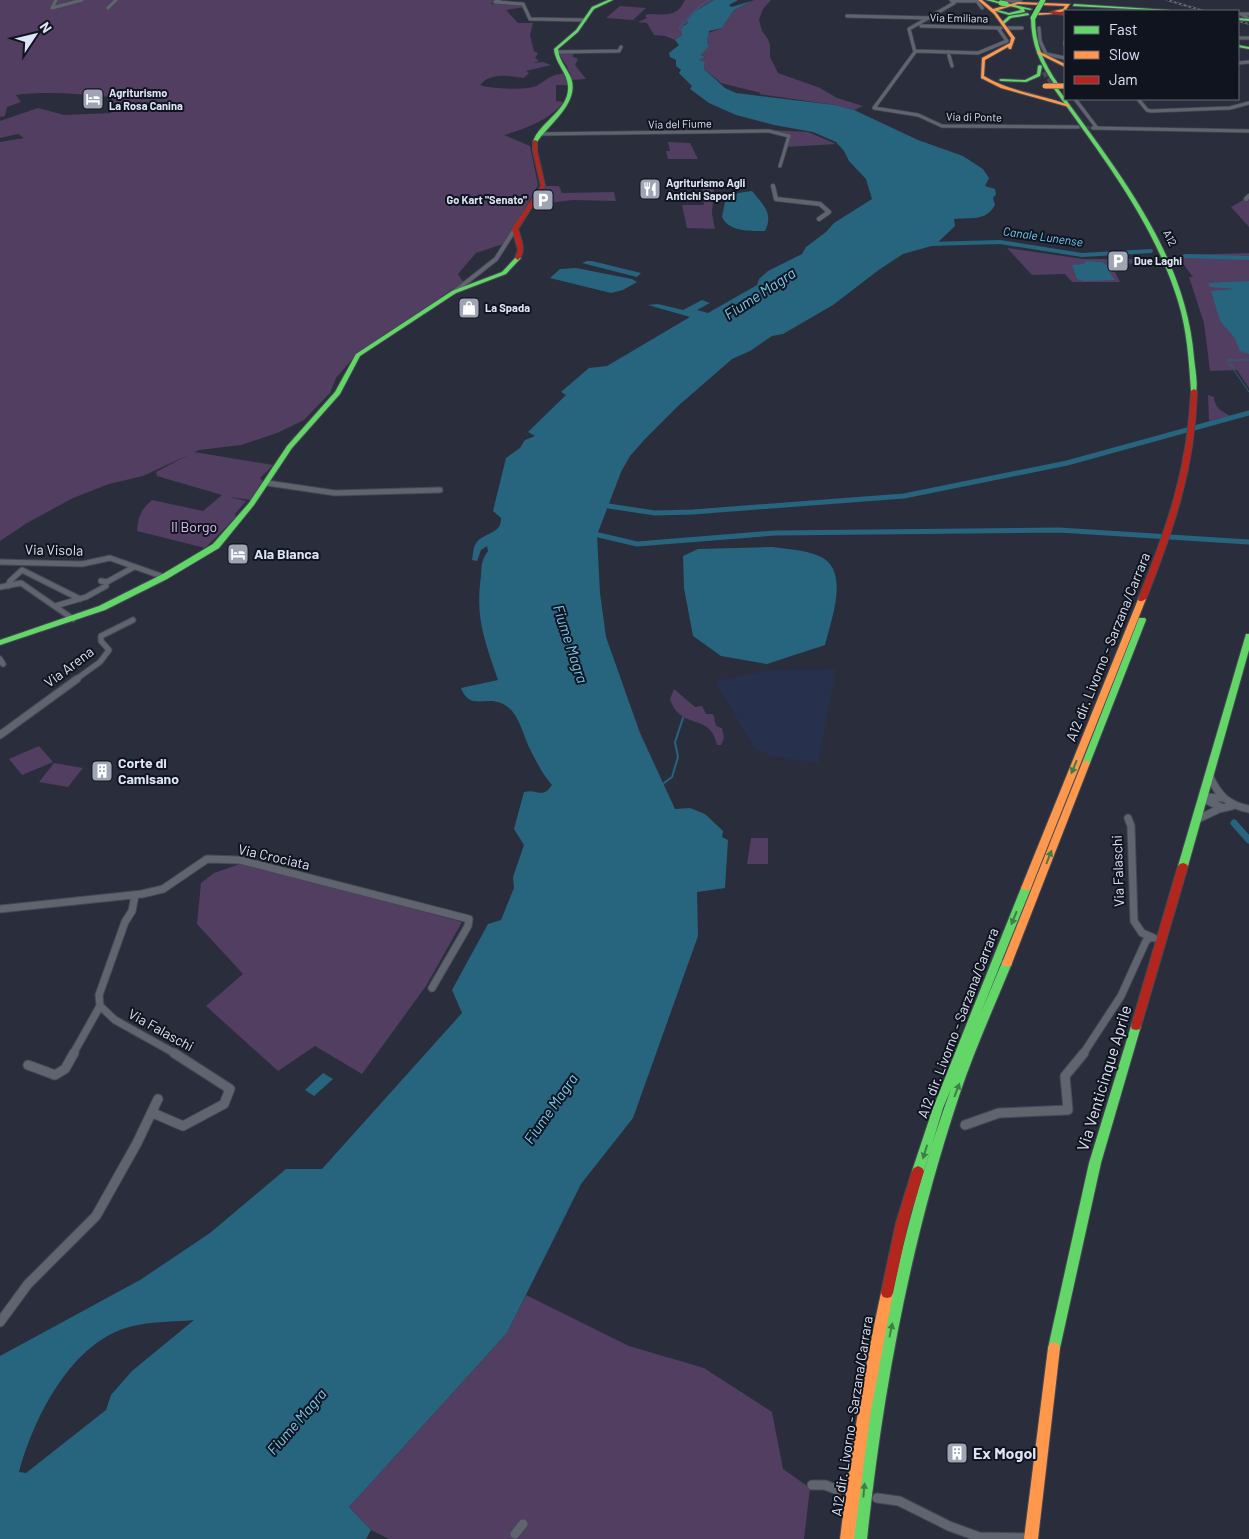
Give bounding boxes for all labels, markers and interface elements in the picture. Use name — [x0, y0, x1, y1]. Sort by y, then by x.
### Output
north arrow — [10, 10, 60, 60]
street label: Via Emiliana — [930, 10, 988, 25]
legend — [1064, 10, 1239, 100]
text: N — [36, 19, 56, 36]
text: Fast — [1109, 20, 1137, 38]
text: Slow — [1109, 45, 1140, 63]
text: Jam — [1109, 70, 1138, 88]
place label: Agriturismo La Rosa Canina — [109, 86, 183, 112]
hotel icon: Agriturismo La Rosa Canina — [81, 87, 105, 111]
street label: Via di Ponte — [946, 110, 1002, 123]
street label: Via del Fiume — [648, 116, 712, 131]
place label: Agriturismo Agli Antichi Sapori — [666, 176, 745, 202]
restaurant icon: Agriturismo Agli Antichi Sapori — [638, 177, 662, 201]
parking icon: Go Kart "Senato" — [531, 188, 555, 212]
place label: Go Kart "Senato" — [447, 193, 527, 206]
water label: Canale Lunense — [1002, 223, 1084, 249]
street label: A12 — [1161, 227, 1180, 248]
parking icon: Due Laghi — [1106, 249, 1130, 273]
place label: Due Laghi — [1134, 254, 1182, 267]
water label: Fiume Magra — [720, 263, 799, 323]
shop icon: La Spada — [457, 296, 481, 320]
place label: La Spada — [485, 301, 530, 314]
park label: Il Borgo — [171, 518, 217, 535]
street label: Via Visola — [25, 540, 83, 559]
hotel icon: Ala Bianca — [226, 542, 250, 566]
place label: Ala Bianca — [254, 545, 319, 562]
street label: A12 dir. Livorno - Sarzana/Carrara — [1062, 550, 1153, 744]
water label: Fiume Magra — [550, 602, 592, 685]
street label: Via Arena — [41, 643, 97, 691]
place label: Corte di Camisano — [118, 754, 179, 787]
building icon: Corte di Camisano — [90, 759, 114, 783]
one-way arrow — [1070, 760, 1078, 774]
street label: Via Falaschi — [1108, 835, 1127, 907]
street label: Via Crociata — [237, 840, 312, 873]
one-way arrow — [1045, 850, 1053, 864]
one-way arrow — [1010, 911, 1018, 926]
street label: A12 dir. Livorno - Sarzana/Carrara — [913, 925, 1002, 1120]
street label: Via Venticinque Aprile — [1072, 1003, 1135, 1153]
street label: Via Falaschi — [126, 1005, 197, 1054]
water label: Fiume Magra — [519, 1070, 581, 1147]
one-way arrow — [954, 1082, 961, 1097]
one-way arrow — [920, 1144, 928, 1159]
street label: A12 dir. Livorno - Sarzana/Carrara — [827, 1315, 876, 1517]
one-way arrow — [887, 1323, 895, 1338]
water label: Fiume Magra — [263, 1385, 330, 1458]
building icon: Ex Mogol — [945, 1441, 969, 1465]
place label: Ex Mogol — [973, 1443, 1036, 1462]
one-way arrow — [861, 1482, 869, 1498]

